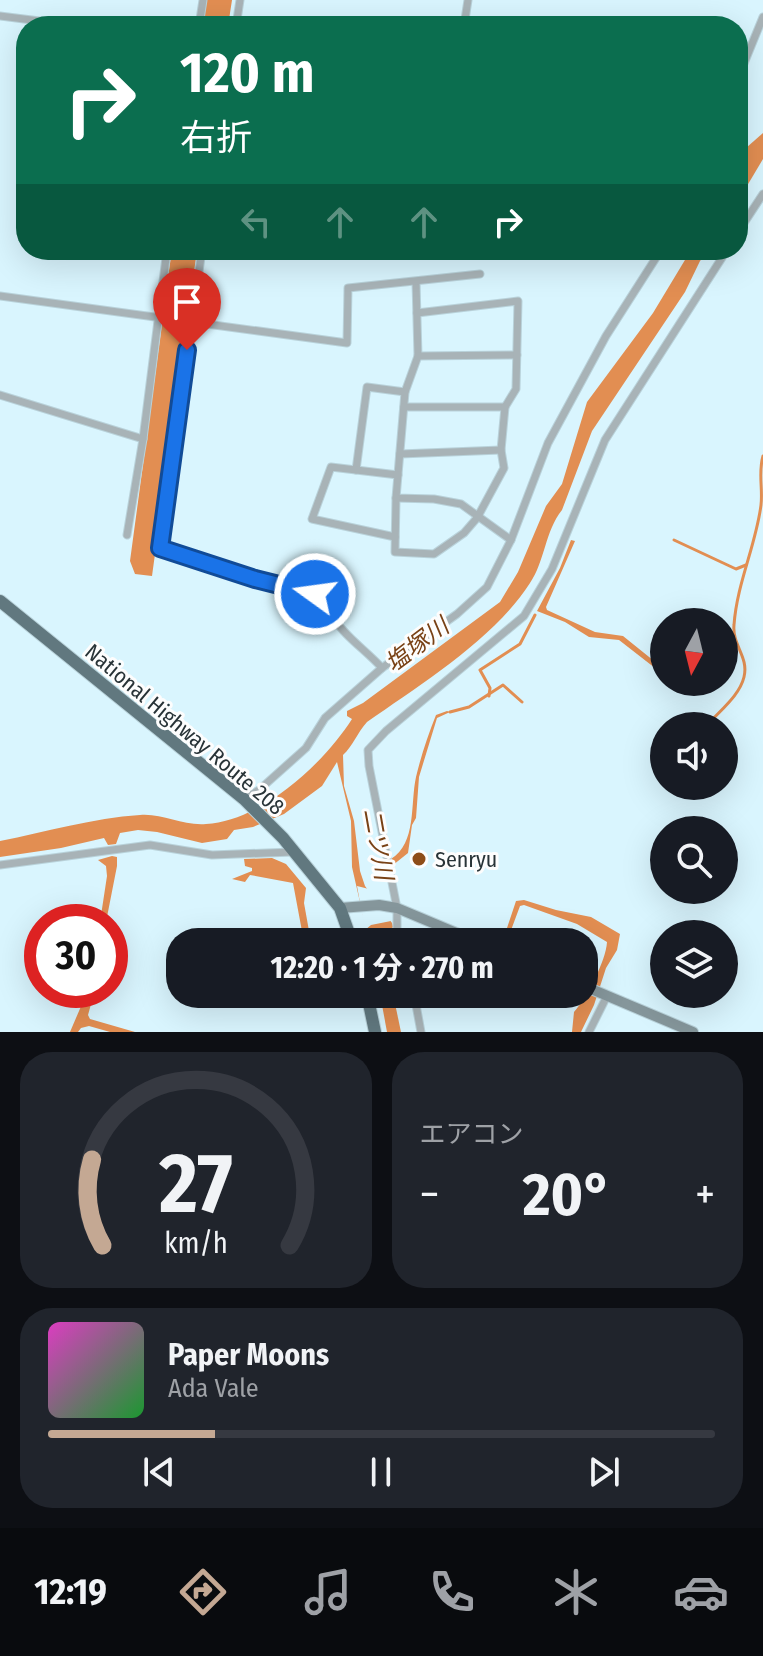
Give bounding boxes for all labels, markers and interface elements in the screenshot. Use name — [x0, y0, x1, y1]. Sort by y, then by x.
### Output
text: 120 m — [180, 40, 315, 107]
icon: right — [48, 48, 152, 152]
text: 右折 — [180, 116, 252, 160]
icon: left — [234, 200, 278, 244]
icon: ahead — [318, 200, 362, 244]
icon: ahead — [402, 200, 446, 244]
icon: right — [486, 200, 530, 244]
pin — [153, 268, 221, 350]
icon: arrive — [165, 280, 209, 324]
position arrow — [273, 552, 357, 636]
north arrow — [650, 608, 738, 696]
map controls — [650, 608, 738, 1008]
water label: 塩塚川 — [380, 610, 457, 678]
street label: National Highway Route 208 — [80, 638, 290, 821]
button: sound — [650, 712, 738, 800]
water label: 二ツ川 — [358, 806, 399, 885]
button: search — [650, 816, 738, 904]
place label: Senryu — [435, 846, 497, 873]
marker: Senryu — [410, 850, 428, 868]
speed limit sign: 30 — [24, 904, 128, 1008]
button: layers — [650, 920, 738, 1008]
text: 12:20 · 1 分 · 270 m — [270, 950, 494, 986]
text: エアコン — [420, 1119, 524, 1150]
text: 27 — [158, 1134, 233, 1234]
text: 20° — [523, 1159, 611, 1231]
text: − — [420, 1168, 439, 1221]
text: + — [695, 1168, 715, 1221]
text: km/h — [164, 1226, 228, 1261]
text: Paper Moons — [168, 1337, 329, 1373]
text: Ada Vale — [168, 1373, 259, 1404]
icon: previous — [137, 1450, 181, 1494]
icon: pause — [359, 1450, 403, 1494]
icon: next — [582, 1450, 626, 1494]
icon: directions — [175, 1564, 231, 1620]
icon: music — [300, 1564, 356, 1620]
icon: phone — [424, 1564, 480, 1620]
icon: climate — [548, 1564, 604, 1620]
icon: car — [673, 1564, 729, 1620]
text: 12:19 — [34, 1570, 107, 1614]

